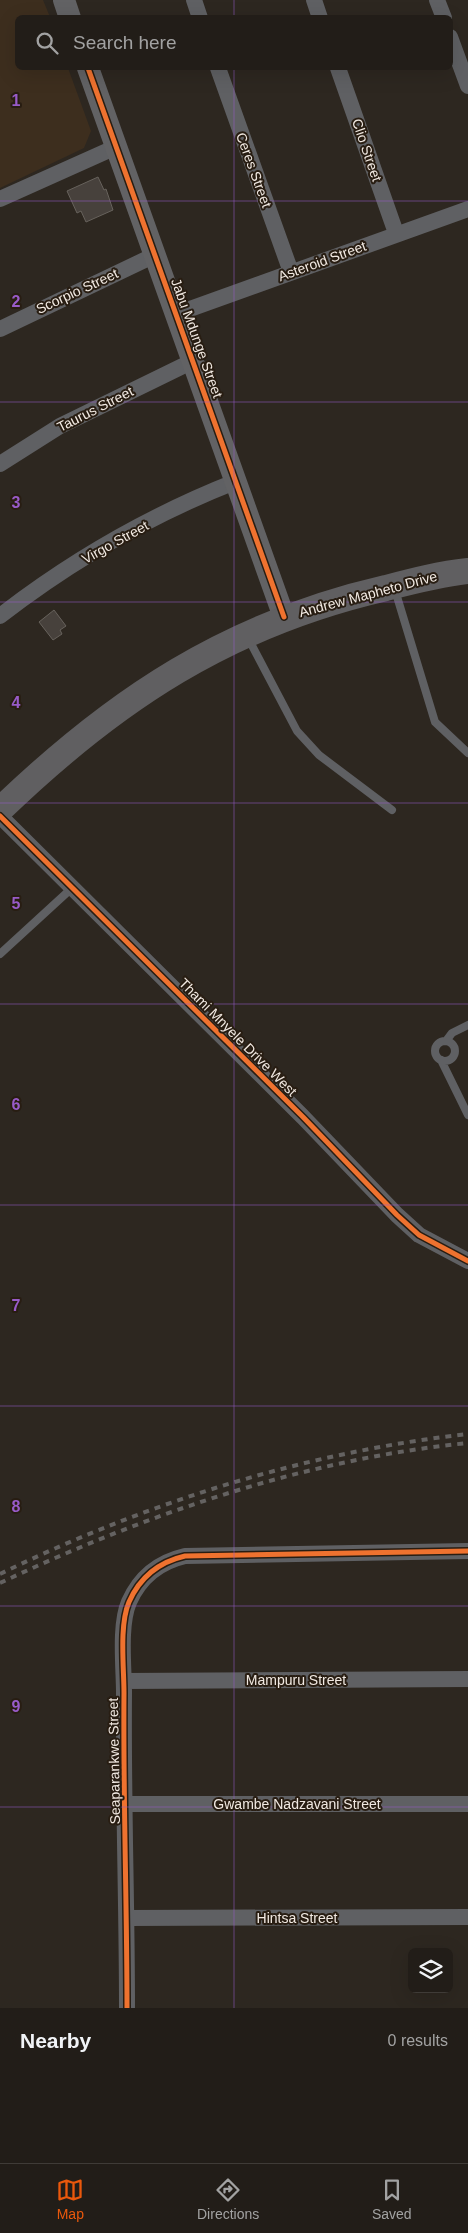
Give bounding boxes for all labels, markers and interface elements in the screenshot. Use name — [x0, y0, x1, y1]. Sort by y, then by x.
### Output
search box — [15, 15, 453, 70]
icon: search — [33, 29, 61, 57]
text: Search here — [73, 32, 177, 53]
text: 1 — [12, 92, 21, 109]
street label: Clio Street — [349, 116, 385, 184]
street label: Ceres Street — [233, 130, 275, 210]
street label: Asteroid Street — [276, 238, 368, 284]
street label: Scorpio Street — [33, 265, 121, 317]
street label: Jabu Mdunge Street — [168, 276, 226, 400]
text: 2 — [12, 293, 21, 310]
street label: Taurus Street — [54, 383, 136, 435]
text: 3 — [12, 494, 21, 511]
street label: Virgo Street — [79, 517, 151, 567]
street label: Andrew Mapheto Drive — [297, 568, 439, 620]
text: 4 — [12, 694, 21, 711]
text: 5 — [12, 895, 21, 912]
street label: Thami Mnyele Drive West — [176, 975, 300, 1099]
text: 6 — [12, 1096, 21, 1113]
text: 7 — [12, 1297, 21, 1314]
text: 8 — [12, 1498, 21, 1515]
street label: Mampuru Street — [246, 1672, 346, 1688]
street label: Seaparankwe Street — [105, 1697, 123, 1825]
text: 9 — [12, 1698, 21, 1715]
street label: Gwambe Nadzavani Street — [213, 1796, 381, 1812]
street label: Hintsa Street — [257, 1910, 338, 1926]
map controls — [408, 1948, 453, 1993]
button: layers — [408, 1948, 453, 1993]
text: Nearby — [20, 2029, 91, 2052]
text: 0 results — [388, 2032, 448, 2049]
tab: Map — [56, 2176, 84, 2222]
tab: Directions — [197, 2176, 259, 2222]
tab: Saved — [372, 2176, 412, 2222]

